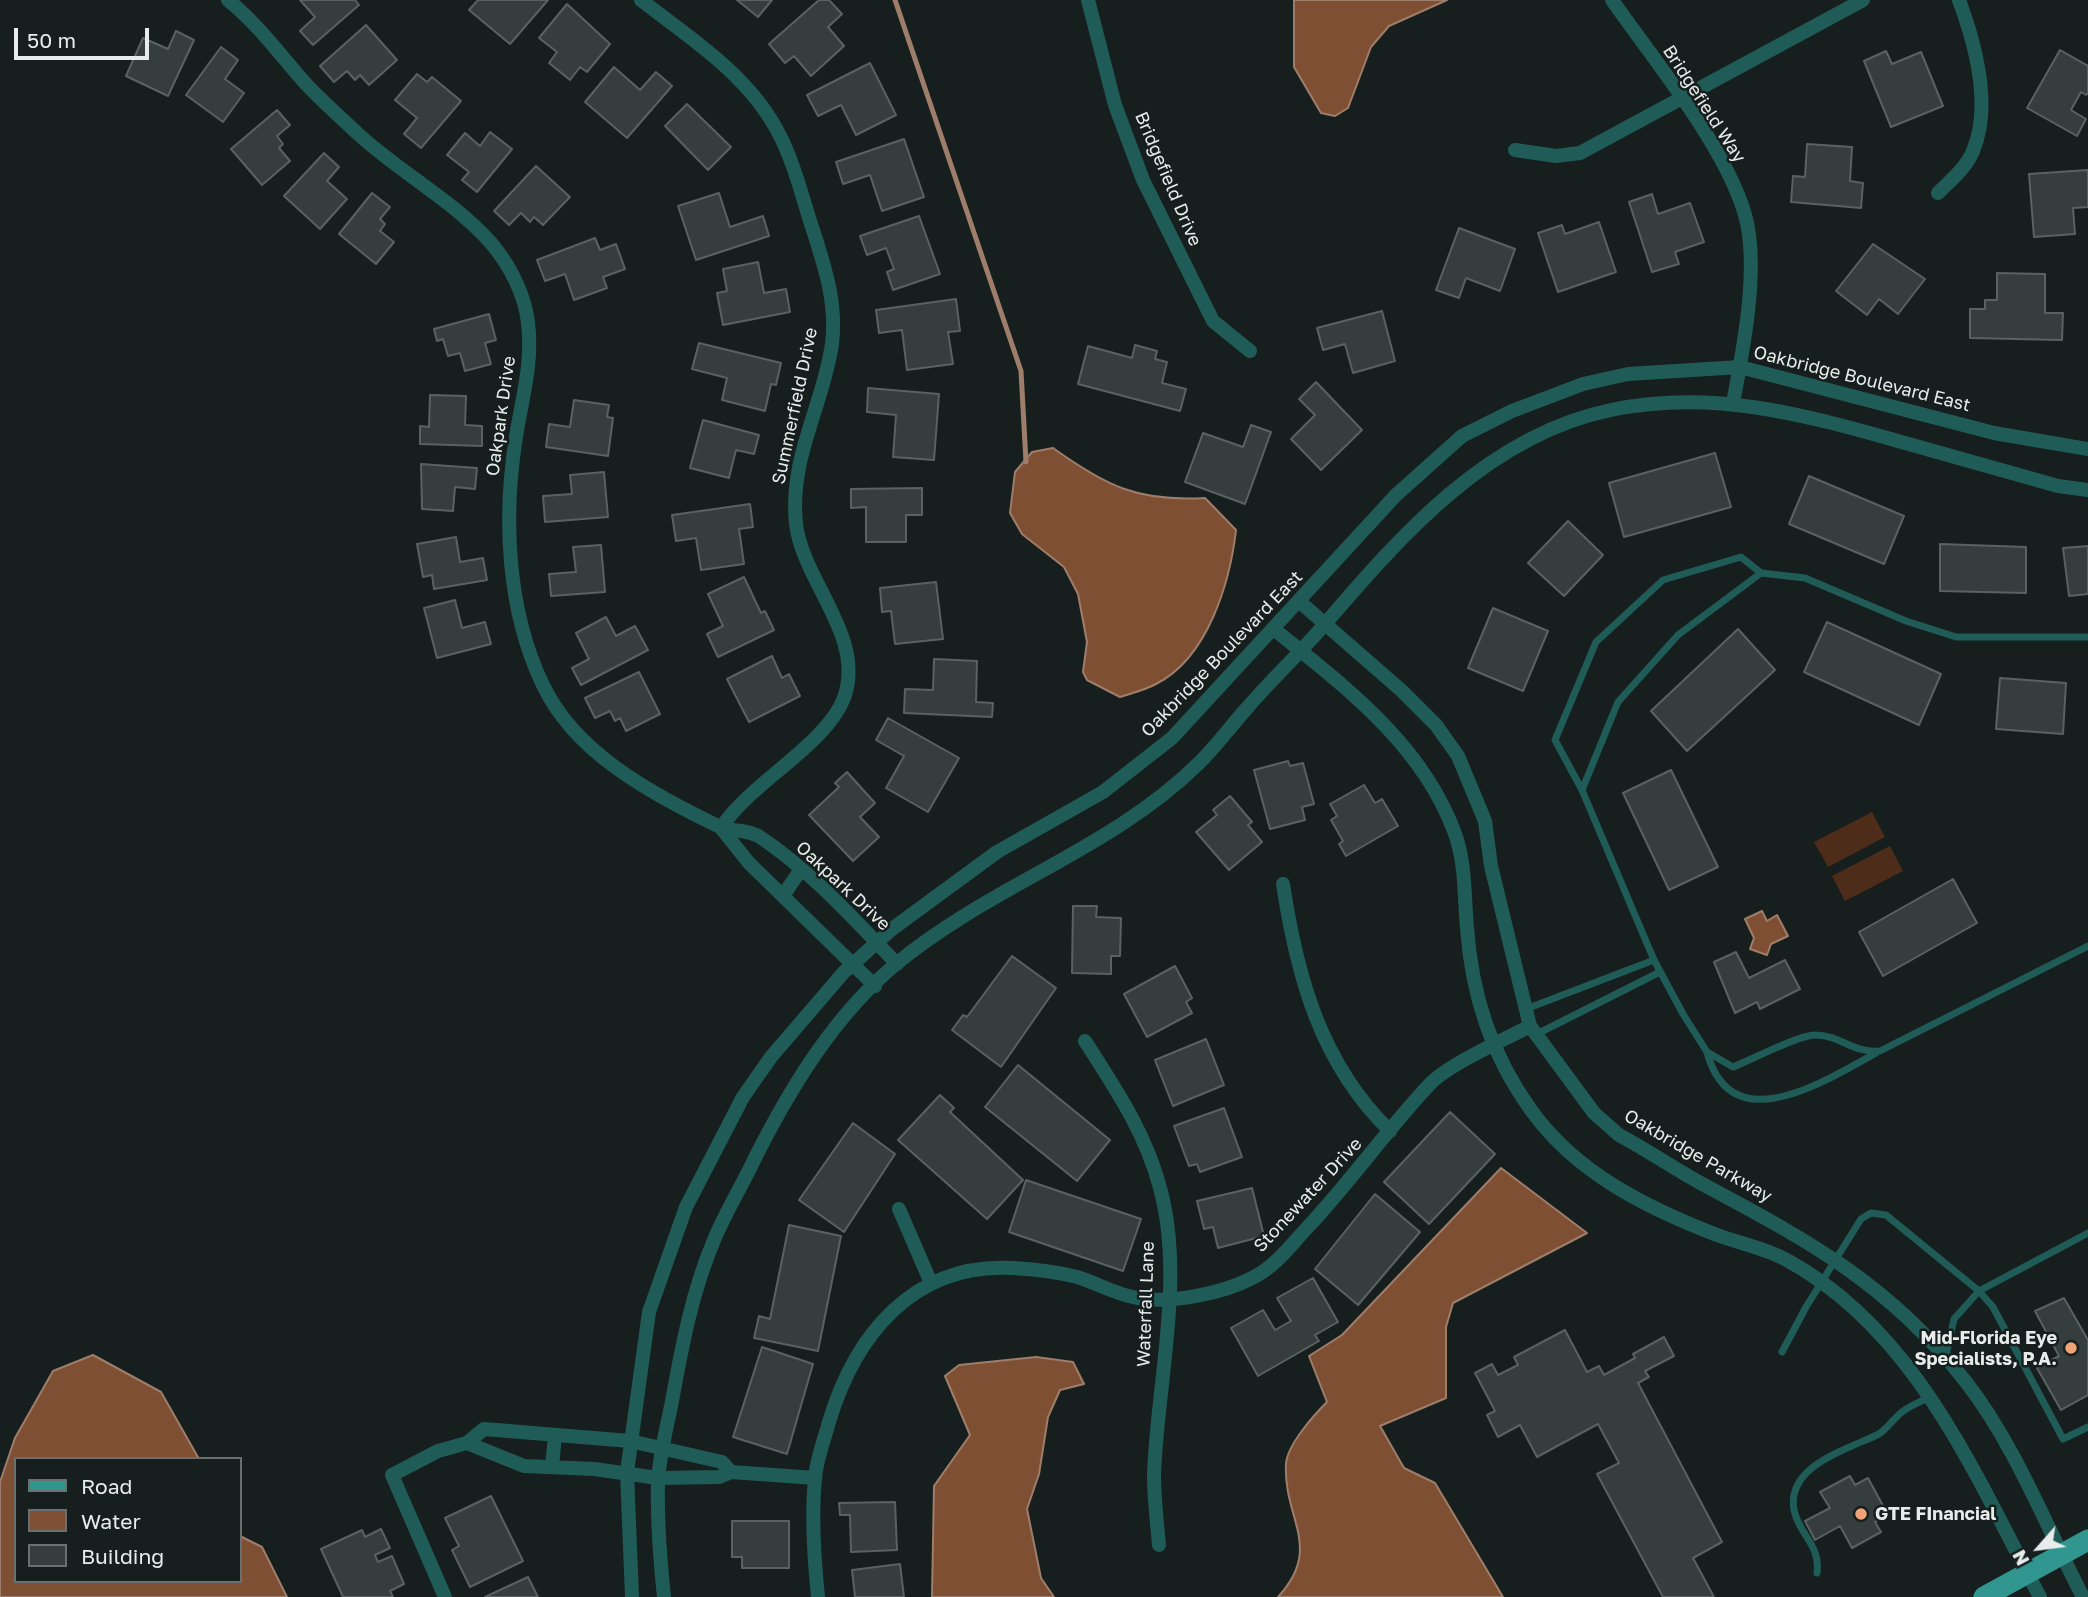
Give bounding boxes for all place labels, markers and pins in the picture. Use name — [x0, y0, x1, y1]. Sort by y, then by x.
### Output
place label: Mid-Florida Eye Specialists, P.A. — [1914, 1327, 2057, 1370]
marker: Mid-Florida Eye Specialists, P.A. — [2063, 1340, 2079, 1356]
place label: GTE FInancial — [1875, 1503, 1996, 1525]
marker: GTE FInancial — [1853, 1506, 1869, 1522]

